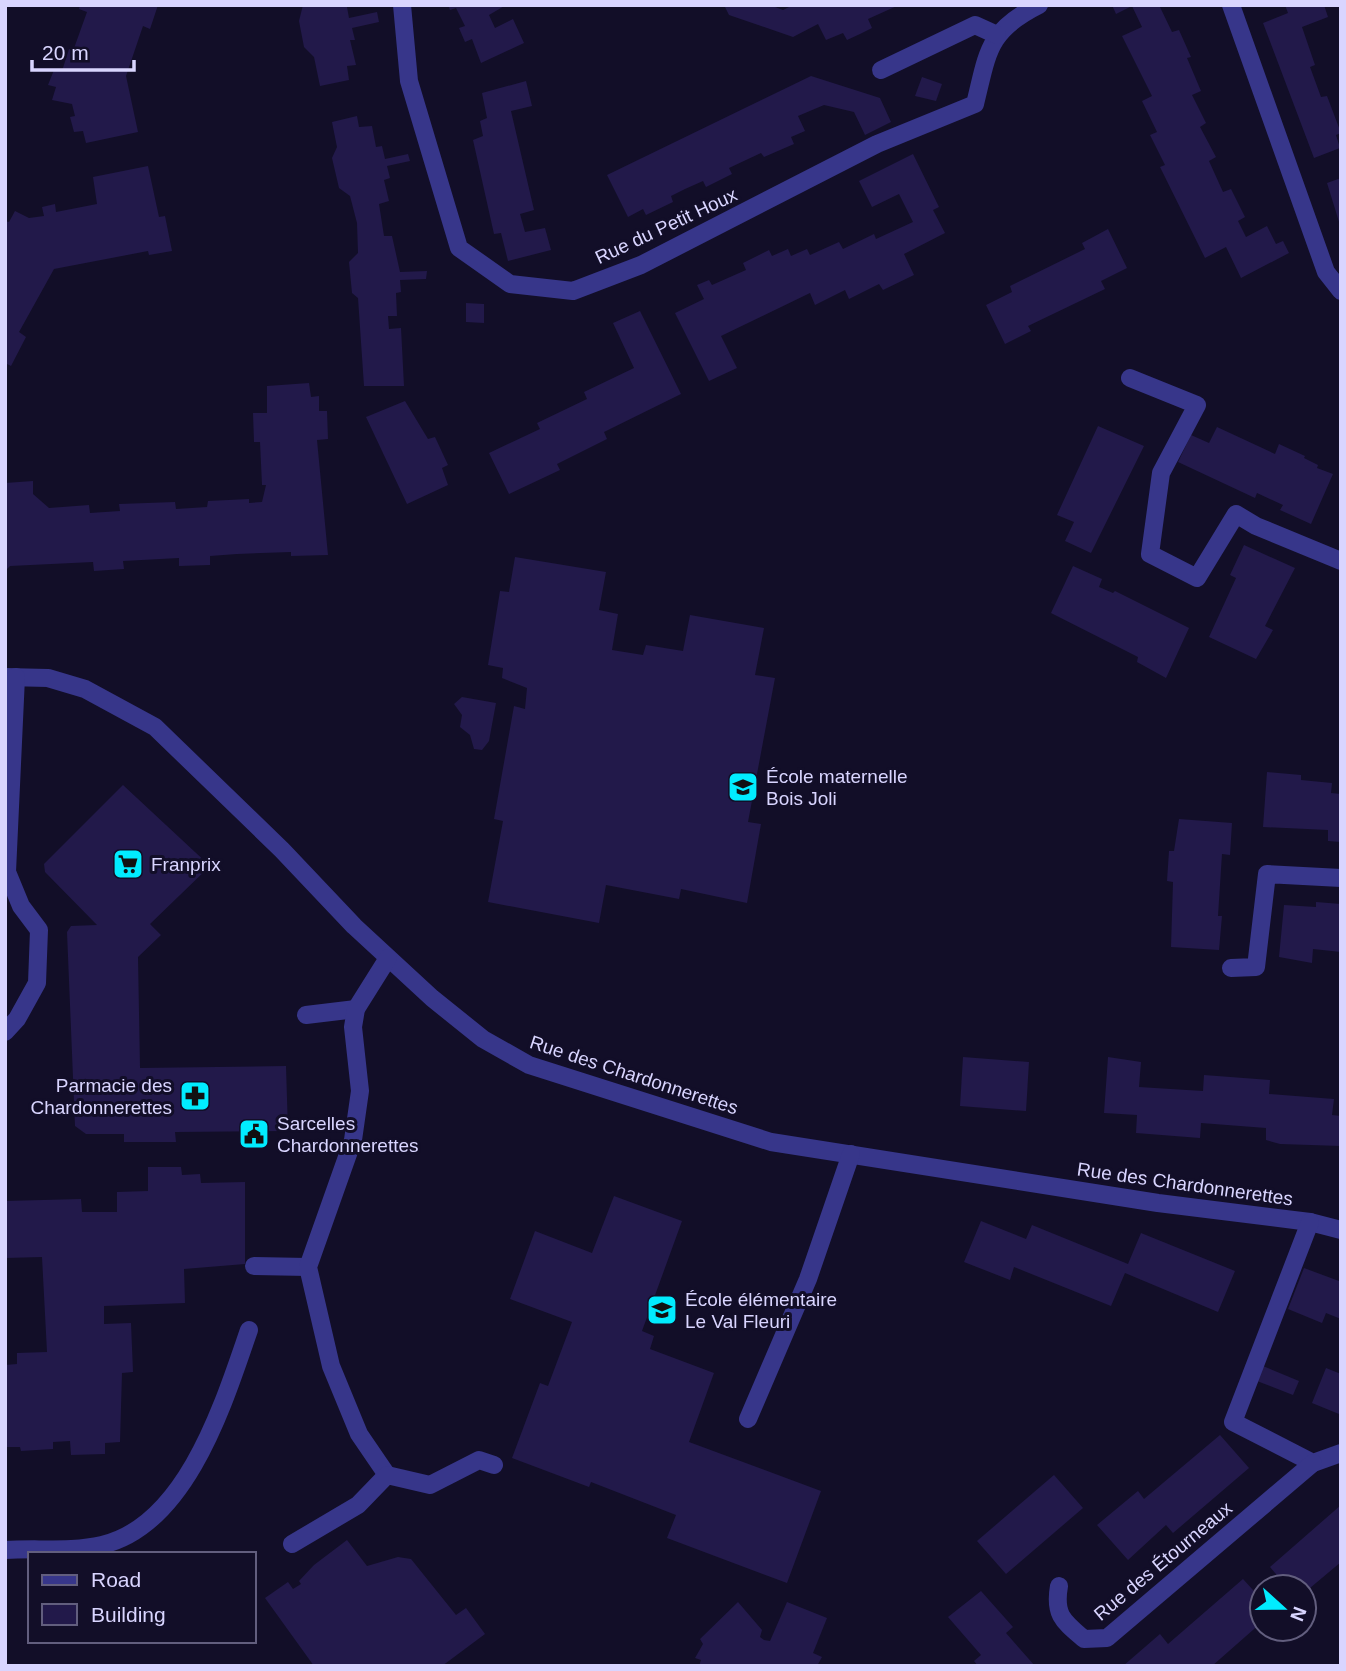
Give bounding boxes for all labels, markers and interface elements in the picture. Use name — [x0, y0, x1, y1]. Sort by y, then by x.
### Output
scale bar — [32, 28, 133, 72]
text: 20 m — [42, 41, 89, 64]
street label: Rue du Petit Houx — [592, 184, 741, 268]
place label: École maternelle Bois Joli — [766, 766, 908, 809]
school or university icon: École maternelle Bois Joli — [726, 770, 760, 804]
supermarket icon: Franprix — [111, 847, 145, 881]
place label: Franprix — [151, 854, 221, 875]
street label: Rue des Chardonnerettes — [527, 1031, 741, 1119]
place label: Parmacie des Chardonnerettes — [30, 1075, 172, 1118]
pharmacy icon: Parmacie des Chardonnerettes — [178, 1079, 212, 1113]
place label: Sarcelles Chardonnerettes — [277, 1113, 419, 1156]
public building icon: Sarcelles Chardonnerettes — [237, 1117, 271, 1151]
street label: Rue des Chardonnerettes — [1076, 1158, 1294, 1210]
place label: École élémentaire Le Val Fleuri — [685, 1289, 837, 1332]
school or university icon: École élémentaire Le Val Fleuri — [645, 1293, 679, 1327]
street label: Rue des Étourneaux — [1090, 1497, 1236, 1625]
legend — [28, 1552, 256, 1643]
text: Road — [91, 1568, 141, 1591]
north arrow — [1248, 1573, 1318, 1643]
text: Building — [91, 1603, 166, 1626]
text: N — [1286, 1604, 1311, 1624]

